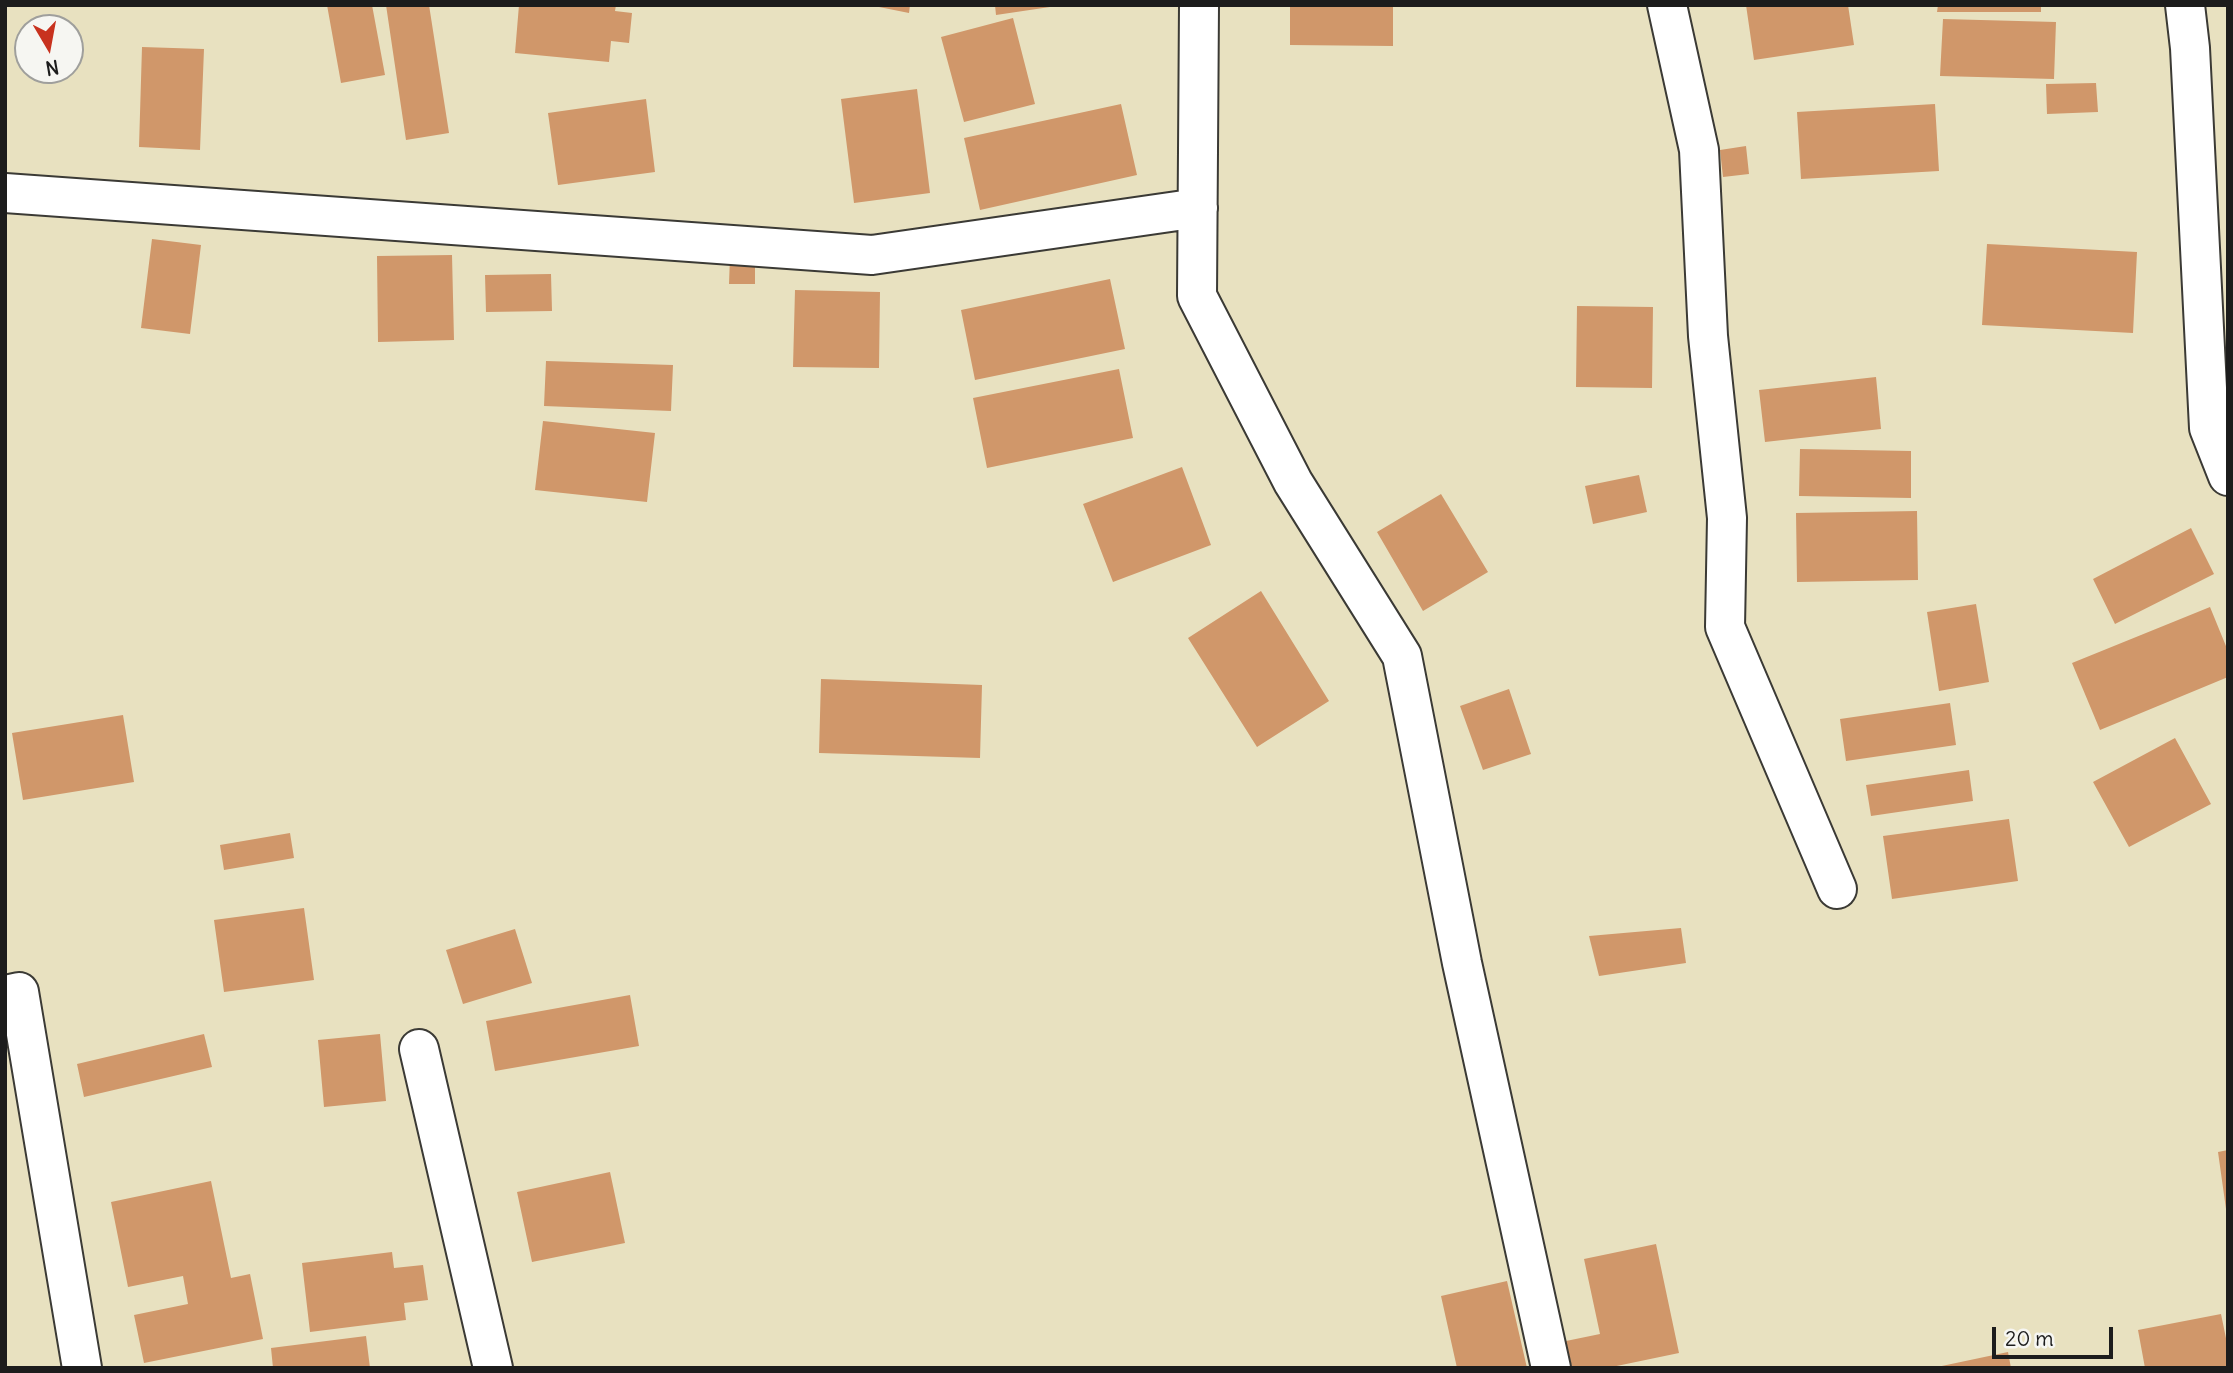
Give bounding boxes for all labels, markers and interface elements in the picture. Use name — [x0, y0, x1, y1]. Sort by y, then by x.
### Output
north arrow — [14, 14, 84, 84]
text: N — [44, 55, 61, 81]
scale bar — [1995, 1314, 2116, 1358]
text: 20 m — [2005, 1325, 2054, 1352]

